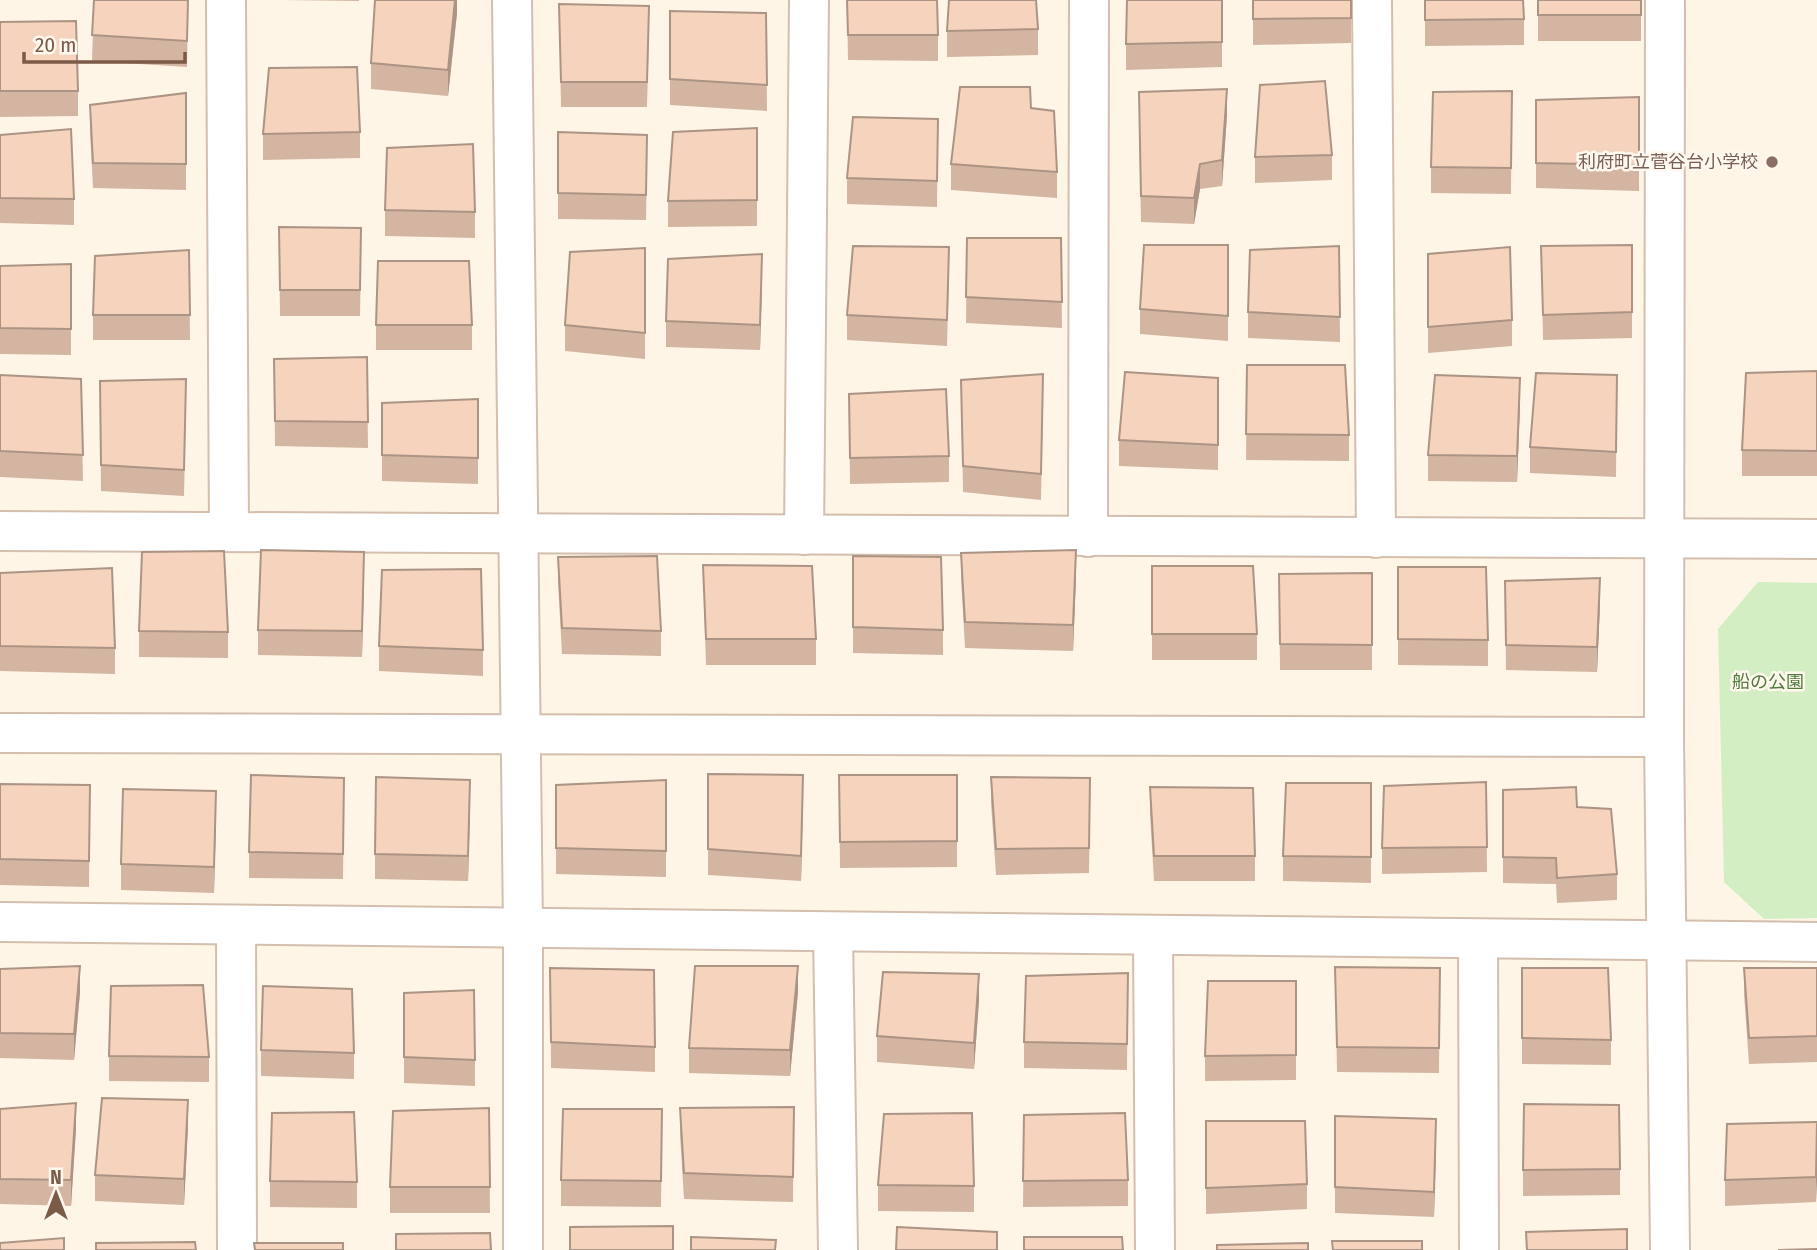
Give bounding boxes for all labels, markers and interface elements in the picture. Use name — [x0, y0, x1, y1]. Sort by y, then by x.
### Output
scale bar — [24, 21, 186, 65]
text: 20 m — [35, 32, 76, 58]
place label: 利府町立菅谷台小学校 — [1578, 151, 1758, 173]
marker: 利府町立菅谷台小学校 — [1764, 154, 1780, 170]
park label: 船の公園 — [1732, 671, 1804, 693]
north arrow — [21, 1159, 91, 1229]
text: N — [50, 1166, 62, 1189]

